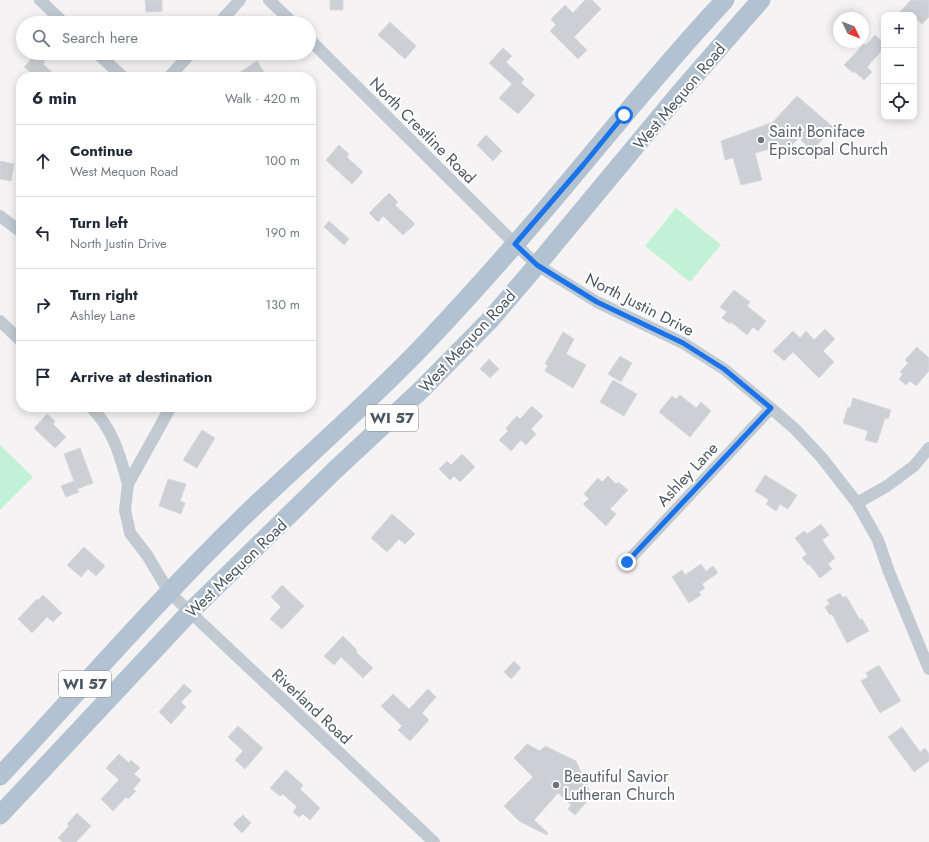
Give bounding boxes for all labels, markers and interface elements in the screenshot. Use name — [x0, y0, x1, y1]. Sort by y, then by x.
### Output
north arrow — [833, 12, 869, 48]
map controls — [881, 12, 917, 120]
button: + — [881, 12, 917, 48]
search box — [16, 16, 316, 60]
icon: search — [30, 27, 52, 49]
text: Search here — [62, 27, 138, 49]
street label: West Mequon Road — [628, 38, 731, 155]
button: − — [881, 48, 917, 84]
street label: North Crestline Road — [364, 72, 481, 189]
button: locate — [881, 84, 917, 120]
text: 6 min — [32, 86, 77, 110]
text: Walk · 420 m — [225, 89, 300, 108]
route start — [615, 106, 633, 124]
place label: Saint Boniface Episcopal Church — [769, 120, 888, 161]
marker: Saint Boniface Episcopal Church — [756, 135, 766, 145]
text: Continue — [70, 140, 133, 162]
icon: ahead — [32, 150, 54, 172]
text: 100 m — [265, 151, 300, 170]
text: West Mequon Road — [70, 162, 178, 181]
text: Turn left — [70, 212, 128, 234]
icon: left — [32, 222, 54, 244]
text: 190 m — [265, 223, 300, 242]
text: North Justin Drive — [70, 234, 167, 253]
street label: North Justin Drive — [581, 267, 698, 342]
text: Turn right — [70, 284, 138, 306]
street label: West Mequon Road — [414, 285, 521, 398]
icon: right — [32, 294, 54, 316]
text: 130 m — [265, 295, 300, 314]
text: Ashley Lane — [70, 306, 135, 325]
icon: arrive — [32, 366, 54, 388]
text: Arrive at destination — [70, 366, 212, 388]
road number: WI 57 — [366, 405, 418, 431]
street label: Ashley Lane — [652, 437, 723, 512]
street label: West Mequon Road — [181, 514, 292, 623]
route end — [618, 553, 636, 571]
street label: Riverland Road — [267, 663, 357, 750]
road number: WI 57 — [59, 671, 111, 697]
place label: Beautiful Savior Lutheran Church — [564, 765, 675, 806]
marker: Beautiful Savior Lutheran Church — [551, 780, 561, 790]

